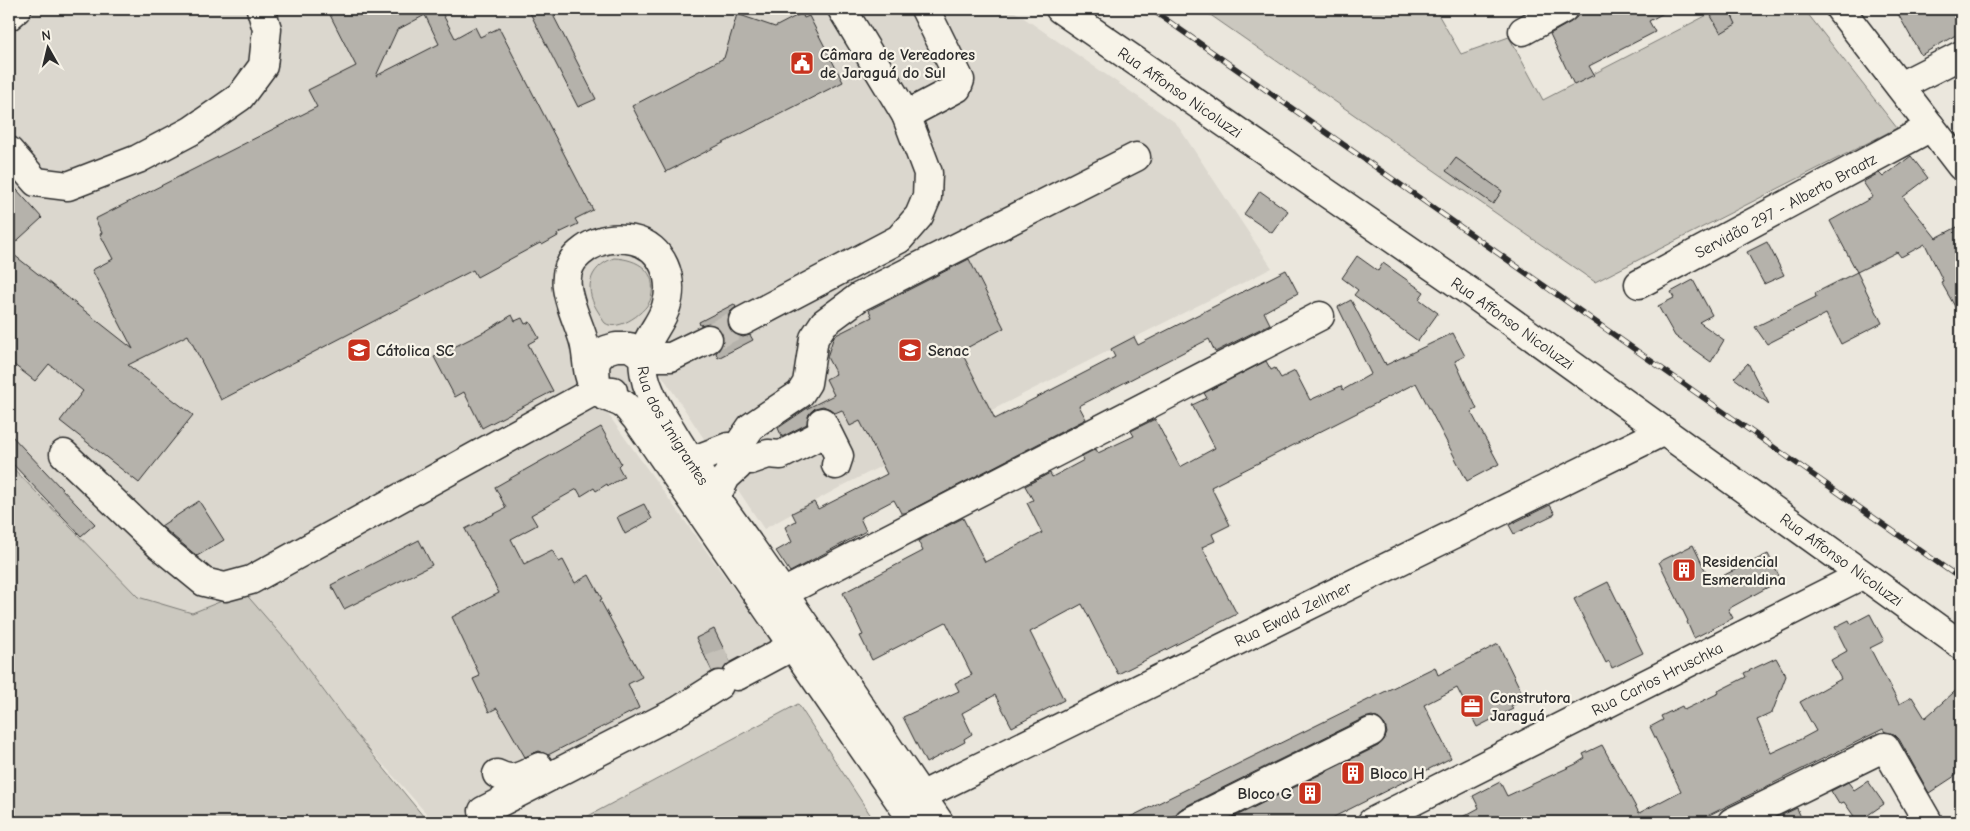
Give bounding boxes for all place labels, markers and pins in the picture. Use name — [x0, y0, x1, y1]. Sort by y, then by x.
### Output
place label: Câmara de Vereadores de Jaraguá do Sul — [820, 46, 975, 82]
public building icon: Câmara de Vereadores de Jaraguá do Sul — [789, 50, 815, 76]
school or university icon: Cátolica SC — [346, 337, 372, 363]
school or university icon: Senac — [897, 337, 923, 363]
place label: Cátolica SC — [376, 342, 455, 360]
place label: Senac — [928, 342, 969, 360]
place label: Residencial Esmeraldina — [1702, 553, 1786, 589]
building icon: Residencial Esmeraldina — [1671, 557, 1697, 583]
place label: Construtora Jaraguá — [1490, 689, 1571, 725]
office icon: Construtora Jaraguá — [1459, 693, 1485, 719]
building icon: Bloco H — [1340, 760, 1366, 786]
place label: Bloco H — [1370, 765, 1425, 783]
building icon: Bloco G — [1297, 780, 1323, 806]
place label: Bloco G — [1237, 785, 1292, 803]

